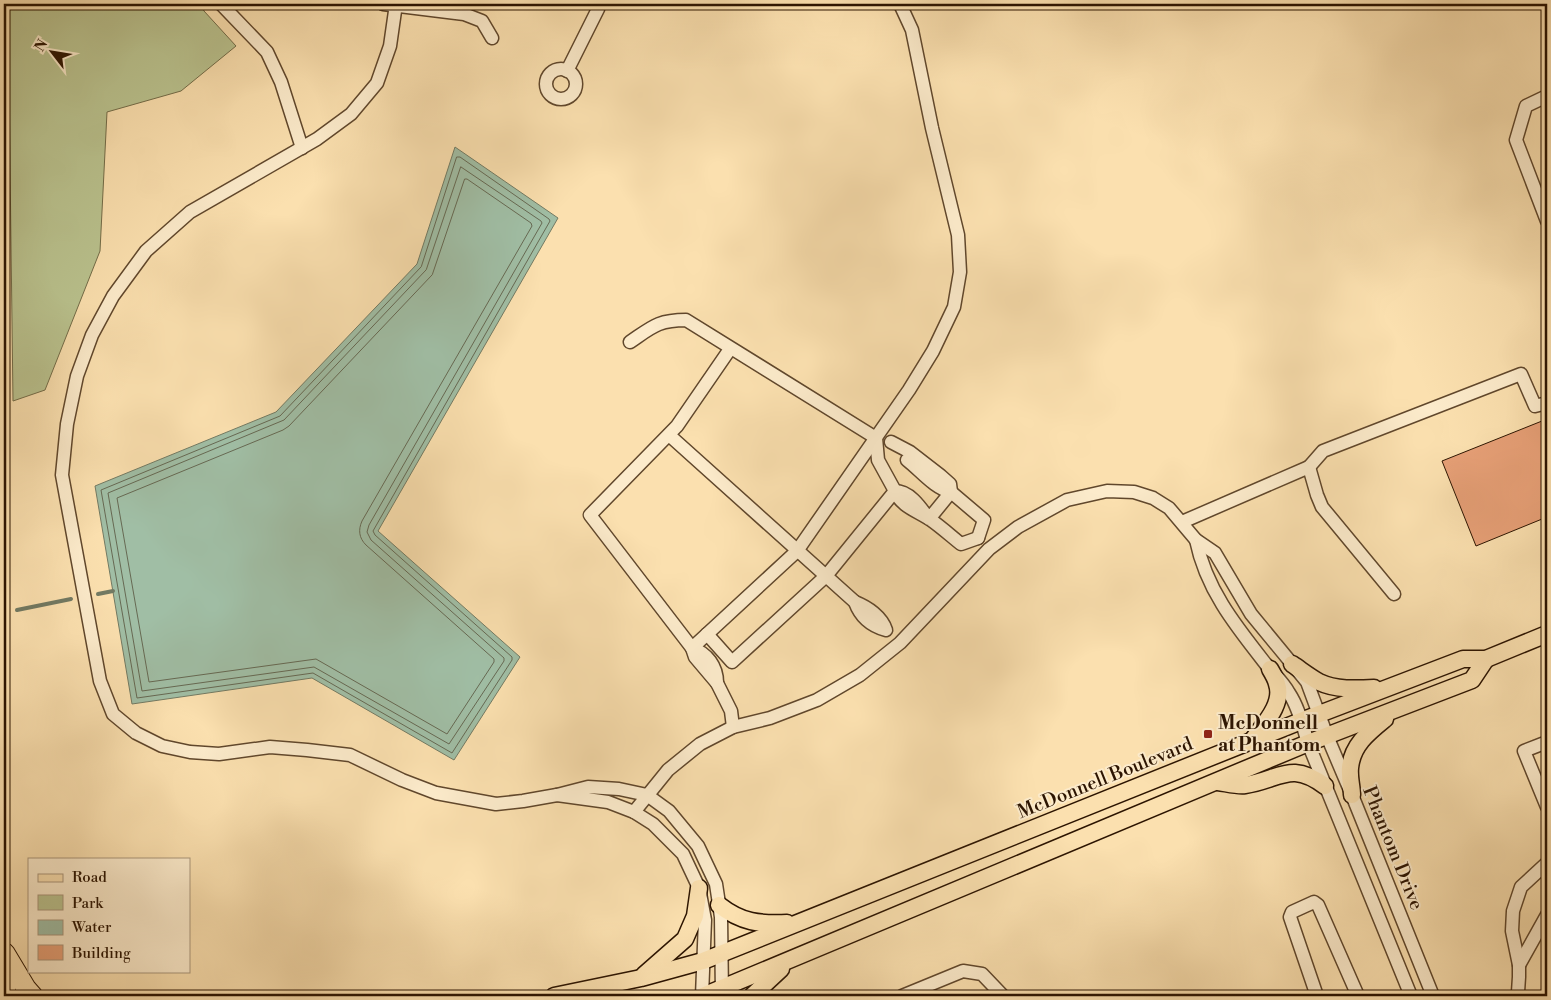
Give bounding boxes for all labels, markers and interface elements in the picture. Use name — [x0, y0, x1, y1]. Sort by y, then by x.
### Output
north arrow — [28, 28, 78, 78]
text: N — [31, 36, 52, 55]
place label: McDonnell at Phantom — [1218, 711, 1320, 757]
marker: McDonnell at Phantom — [1202, 728, 1214, 740]
street label: McDonnell Boulevard — [1014, 732, 1196, 824]
street label: Phantom Drive — [1357, 783, 1429, 913]
legend — [28, 858, 190, 972]
text: Road — [72, 868, 107, 887]
text: Park — [72, 894, 104, 913]
text: Water — [71, 918, 112, 937]
text: Building — [71, 944, 131, 963]

